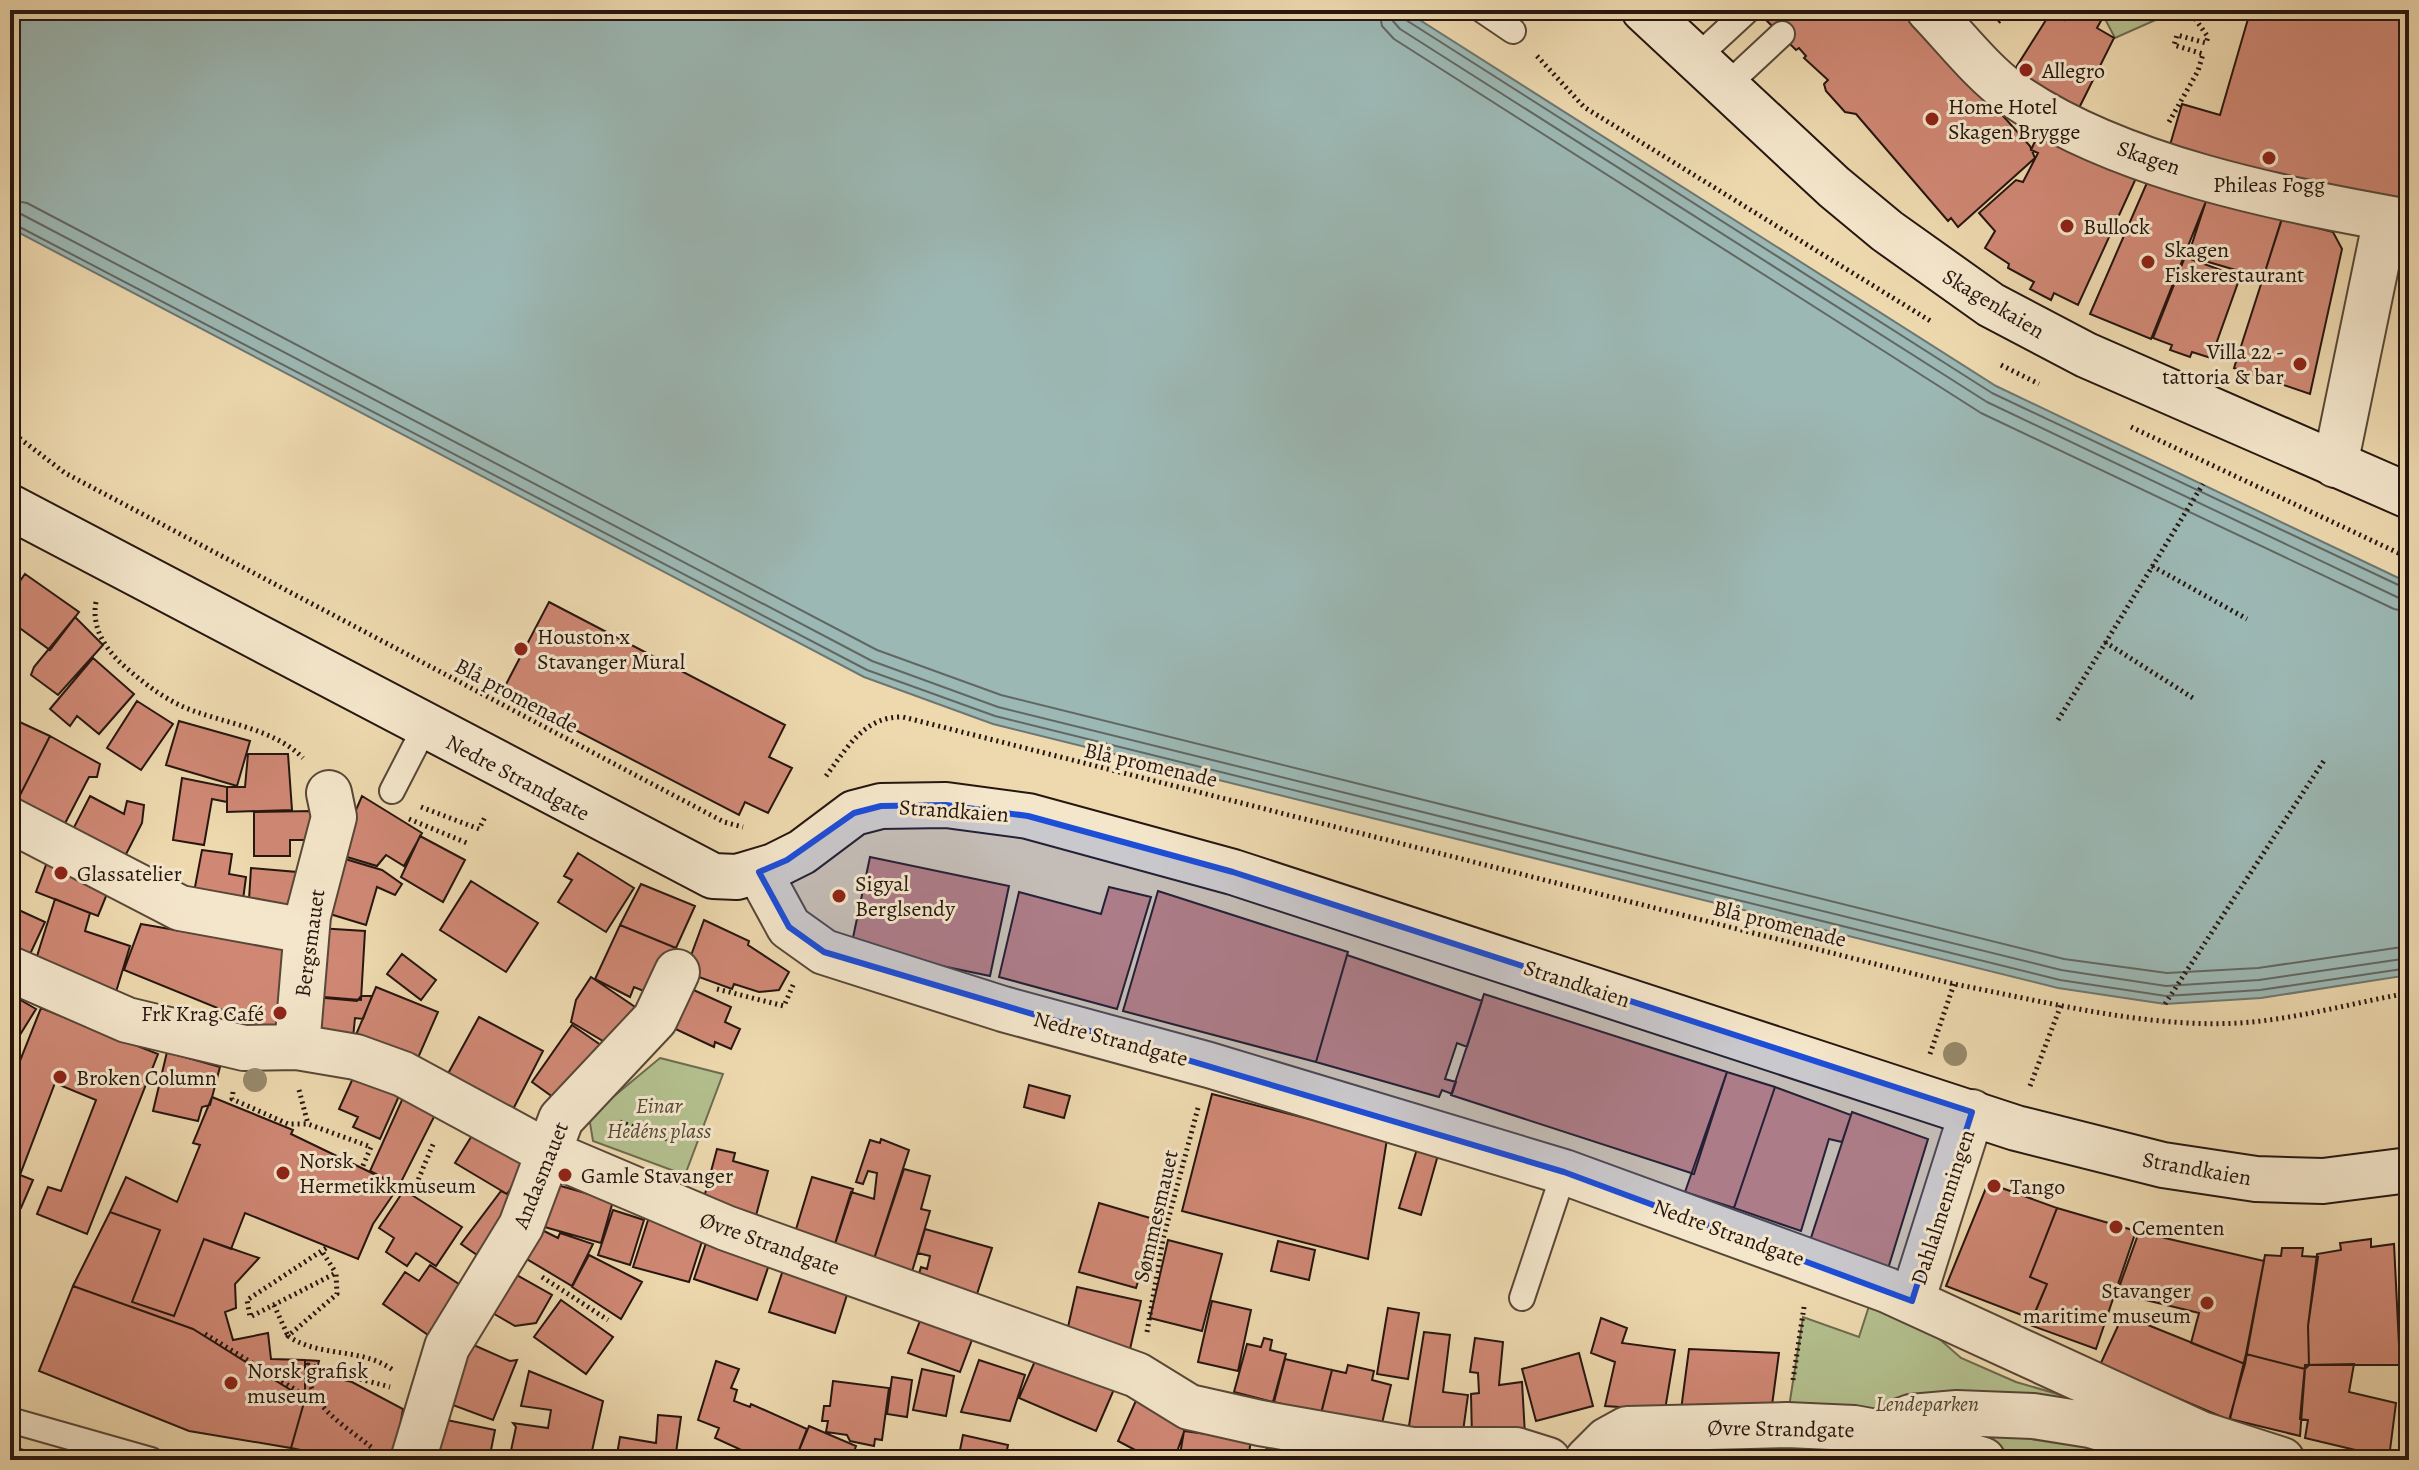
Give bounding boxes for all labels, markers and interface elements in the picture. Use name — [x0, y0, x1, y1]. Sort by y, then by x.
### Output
place label: Allegro — [2041, 56, 2105, 86]
marker: Allegro — [2017, 61, 2035, 79]
place label: Home Hotel Skagen Brygge — [1948, 92, 2080, 147]
marker: Home Hotel Skagen Brygge — [1923, 110, 1941, 128]
street label: Skagen — [2113, 133, 2184, 183]
marker: Phileas Fogg — [2260, 149, 2278, 167]
place label: Phileas Fogg — [2213, 170, 2325, 200]
place label: Bullock — [2083, 212, 2150, 242]
marker: Bullock — [2058, 217, 2076, 235]
place label: Skagen Fiskerestaurant — [2164, 235, 2304, 290]
marker: Skagen Fiskerestaurant — [2139, 253, 2157, 271]
street label: Skagenkaien — [1937, 262, 2050, 346]
place label: Villa 22 - tattoria & bar — [2162, 337, 2284, 392]
marker: Villa 22 - tattoria & bar — [2291, 355, 2309, 373]
place label: Houston x Stavanger Mural — [537, 622, 685, 677]
marker: Houston x Stavanger Mural — [512, 640, 530, 658]
street label: Blå promenade — [449, 651, 584, 741]
street label: Nedre Strandgate — [440, 727, 595, 828]
street label: Blå promenade — [1081, 735, 1220, 795]
street label: Strandkaien — [898, 792, 1010, 830]
place label: Glassatelier — [77, 859, 182, 889]
marker: Glassatelier — [52, 864, 70, 882]
place label: Sigyal Berglsendy — [855, 869, 955, 924]
street label: Bergsmauet — [288, 887, 332, 999]
marker: Sigyal Berglsendy — [830, 887, 848, 905]
street label: Blå promenade — [1710, 893, 1849, 955]
street label: Strandkaien — [1520, 953, 1634, 1015]
place label: Frk Krag Café — [141, 999, 264, 1029]
marker: Frk Krag Café — [271, 1004, 289, 1022]
street label: Nedre Strandgate — [1030, 1004, 1191, 1074]
place label: Broken Column — [76, 1063, 217, 1093]
marker: Broken Column — [51, 1068, 69, 1086]
park label: Einar Hedéns plass — [607, 1091, 712, 1146]
street label: Andasmauet — [505, 1117, 576, 1234]
street label: Dahlalmenningen — [1904, 1126, 1982, 1289]
street label: Strandkaien — [2140, 1145, 2254, 1193]
place label: Norsk Hermetikkmuseum — [299, 1146, 476, 1201]
street label: Sømmesmauet — [1126, 1147, 1186, 1285]
place label: Gamle Stavanger — [581, 1161, 733, 1191]
marker: Norsk Hermetikkmuseum — [274, 1164, 292, 1182]
marker: Gamle Stavanger — [556, 1166, 574, 1184]
place label: Tango — [2010, 1172, 2065, 1202]
marker: Tango — [1985, 1177, 2003, 1195]
street label: Nedre Strandgate — [1649, 1192, 1808, 1274]
street label: Øvre Strandgate — [695, 1205, 844, 1283]
place label: Cementen — [2132, 1213, 2225, 1243]
marker: Cementen — [2107, 1218, 2125, 1236]
place label: Stavanger maritime museum — [2023, 1276, 2191, 1331]
marker: Stavanger maritime museum — [2198, 1294, 2216, 1312]
place label: Norsk grafisk museum — [247, 1356, 368, 1411]
marker: Norsk grafisk museum — [222, 1374, 240, 1392]
park label: Lendeparken — [1875, 1389, 1979, 1419]
street label: Øvre Strandgate — [1707, 1413, 1855, 1445]

